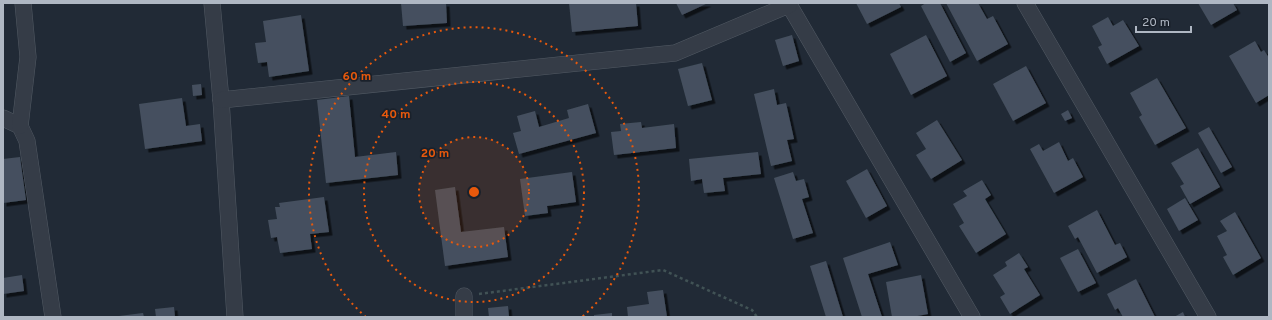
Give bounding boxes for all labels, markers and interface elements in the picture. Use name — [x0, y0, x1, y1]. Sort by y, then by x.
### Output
scale bar — [1136, 8, 1191, 34]
text: 20 m — [1142, 15, 1170, 31]
text: 60 m — [343, 69, 371, 85]
text: 40 m — [381, 107, 411, 123]
text: 20 m — [421, 146, 449, 162]
centre of rings — [467, 185, 481, 199]

